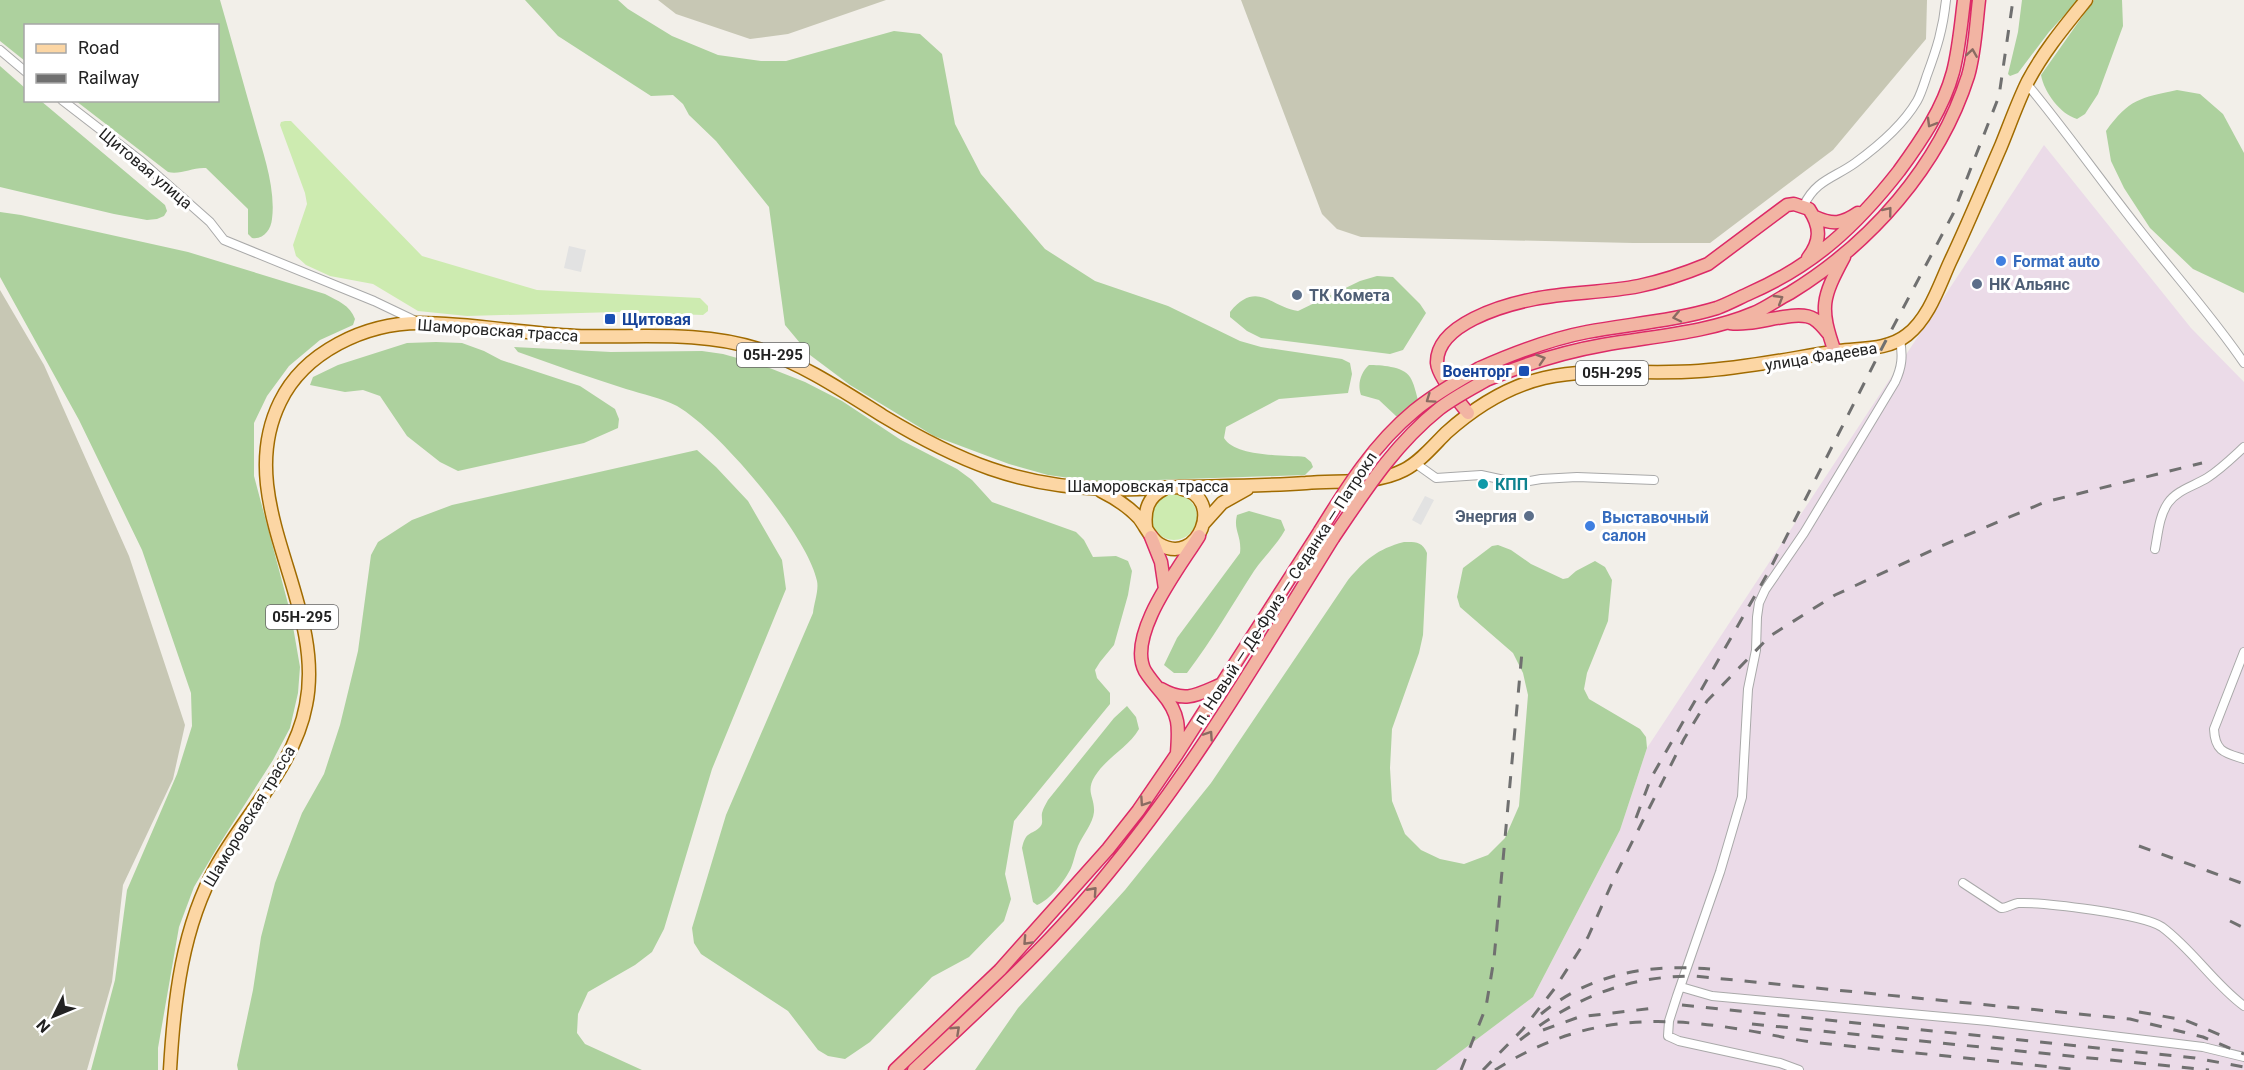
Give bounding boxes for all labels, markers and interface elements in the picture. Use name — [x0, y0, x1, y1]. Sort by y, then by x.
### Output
legend — [24, 24, 219, 102]
text: Road — [78, 37, 119, 58]
one-way arrow — [1965, 49, 1977, 58]
text: Railway — [78, 67, 140, 88]
one-way arrow — [1927, 117, 1938, 127]
street label: Щитовая улица — [95, 124, 196, 213]
one-way arrow — [1881, 207, 1892, 218]
place label: Format auto — [2013, 252, 2100, 271]
marker: Format auto — [1994, 254, 2008, 268]
place label: НК Альянс — [1989, 275, 2070, 294]
marker: НК Альянс — [1970, 277, 1984, 291]
place label: ТК Комета — [1309, 286, 1390, 305]
marker: ТК Комета — [1290, 288, 1304, 302]
one-way arrow — [1773, 294, 1783, 306]
place label: Щитовая — [622, 310, 691, 329]
one-way arrow — [1673, 310, 1683, 323]
marker: Щитовая — [603, 312, 617, 326]
street label: Шаморовская трасса — [417, 315, 579, 346]
street label: улица Фадеева — [1764, 338, 1879, 375]
road number: 05Н-295 — [737, 343, 809, 367]
one-way arrow — [1535, 354, 1546, 367]
road number: 05Н-295 — [1576, 361, 1648, 385]
place label: Военторг — [1442, 362, 1512, 381]
marker: Военторг — [1517, 364, 1531, 378]
one-way arrow — [1426, 392, 1437, 403]
street label: п. Новый — Де-Фриз — Седанка — Патрокл — [1190, 448, 1381, 728]
place label: КПП — [1495, 475, 1528, 494]
street label: Шаморовская трасса — [1067, 477, 1229, 496]
marker: КПП — [1476, 477, 1490, 491]
place label: Энергия — [1455, 507, 1517, 526]
place label: Выставочный салон — [1602, 508, 1709, 545]
marker: Энергия — [1522, 509, 1536, 523]
marker: Выставочный салон — [1583, 519, 1597, 533]
road number: 05Н-295 — [266, 605, 338, 629]
one-way arrow — [1202, 731, 1214, 741]
street label: Шаморовская трасса — [200, 742, 299, 890]
one-way arrow — [1140, 796, 1151, 807]
one-way arrow — [1086, 887, 1097, 898]
one-way arrow — [1023, 934, 1034, 945]
north arrow — [24, 986, 84, 1046]
text: N — [33, 1015, 54, 1036]
one-way arrow — [950, 1026, 960, 1037]

